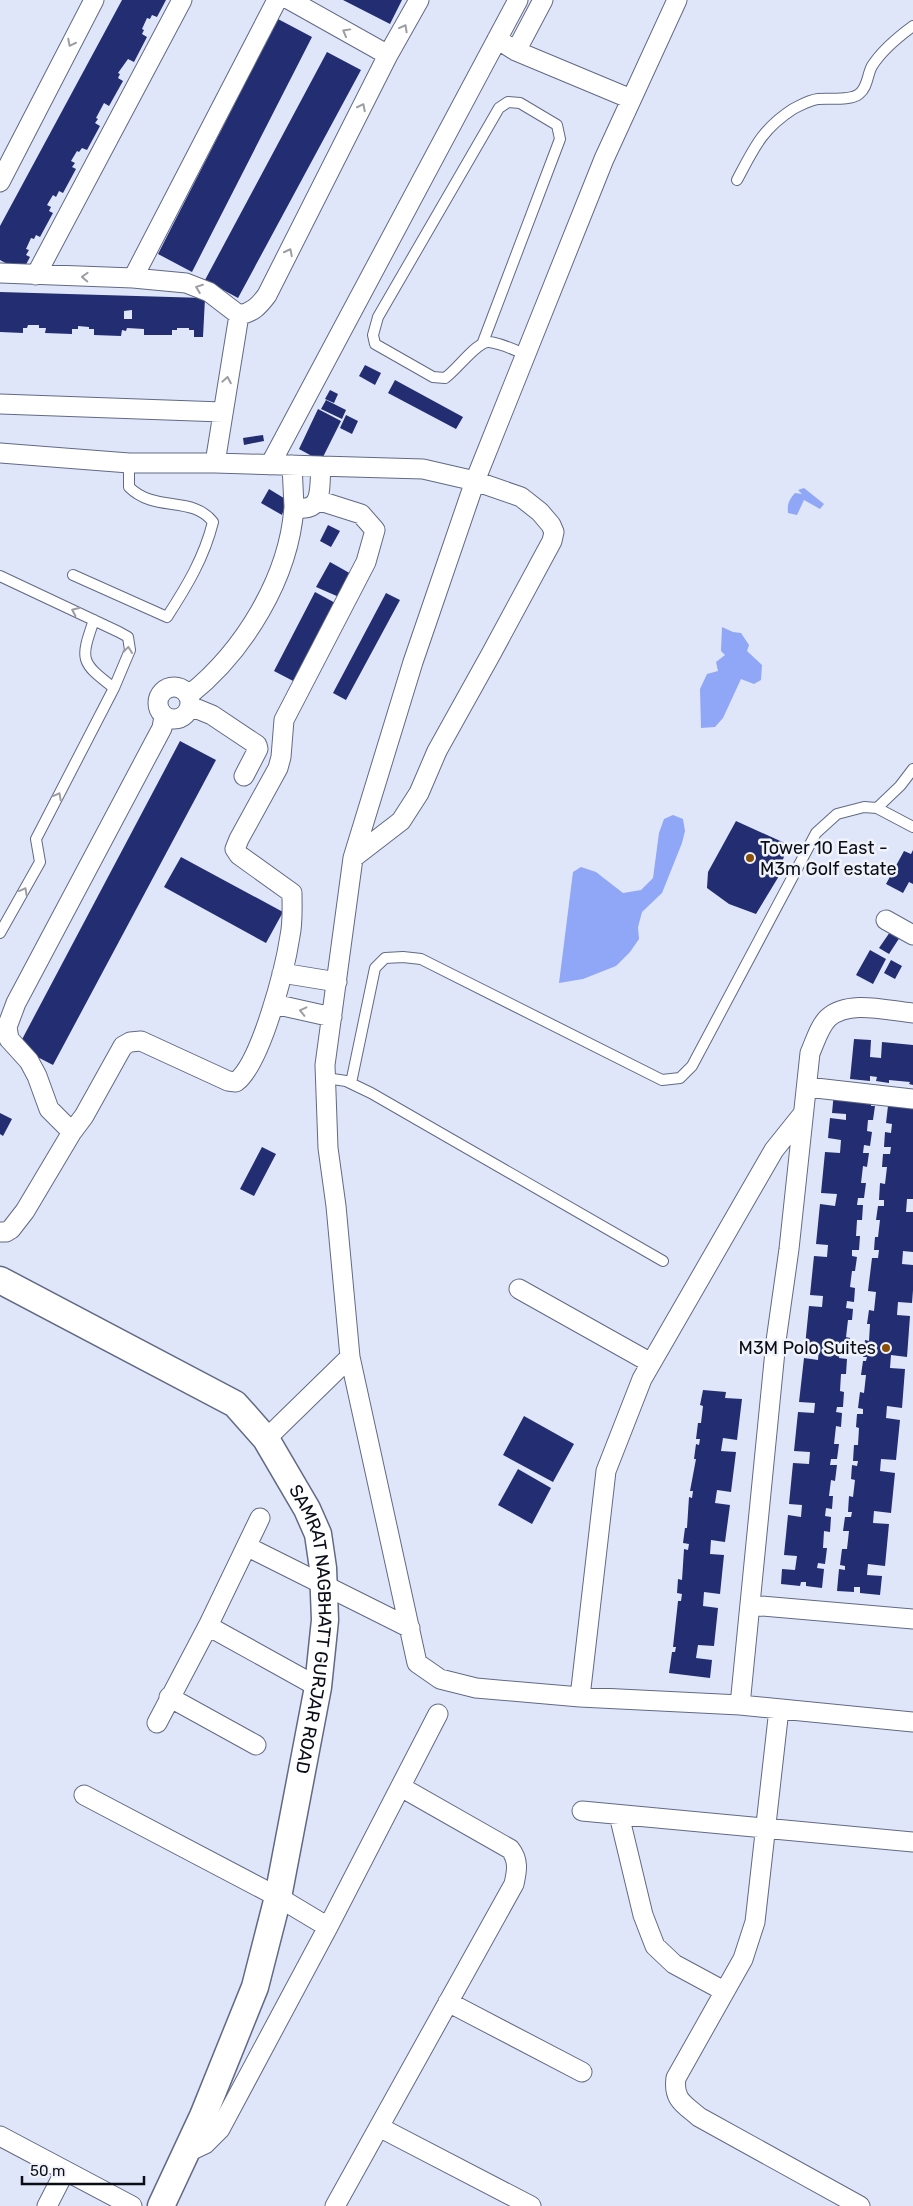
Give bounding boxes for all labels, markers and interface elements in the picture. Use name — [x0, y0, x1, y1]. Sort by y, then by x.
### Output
one-way arrow — [397, 24, 407, 33]
one-way arrow — [342, 28, 351, 38]
one-way arrow — [67, 38, 77, 47]
one-way arrow — [356, 103, 366, 112]
one-way arrow — [283, 248, 293, 257]
one-way arrow — [80, 271, 88, 282]
one-way arrow — [195, 284, 203, 294]
one-way arrow — [222, 376, 232, 385]
one-way arrow — [71, 607, 80, 617]
one-way arrow — [122, 645, 133, 653]
one-way arrow — [52, 792, 62, 801]
place label: Tower 10 East - M3m Golf estate — [760, 837, 897, 880]
marker: Tower 10 East - M3m Golf estate — [744, 852, 756, 864]
one-way arrow — [17, 887, 27, 896]
one-way arrow — [298, 1006, 307, 1017]
place label: M3M Polo Suites — [739, 1337, 876, 1359]
marker: M3M Polo Suites — [880, 1342, 892, 1354]
street label: SAMRAT NAGBHATT GURJAR ROAD — [284, 1481, 336, 1776]
scale bar — [22, 2154, 145, 2186]
text: 50 m — [30, 2162, 65, 2180]

